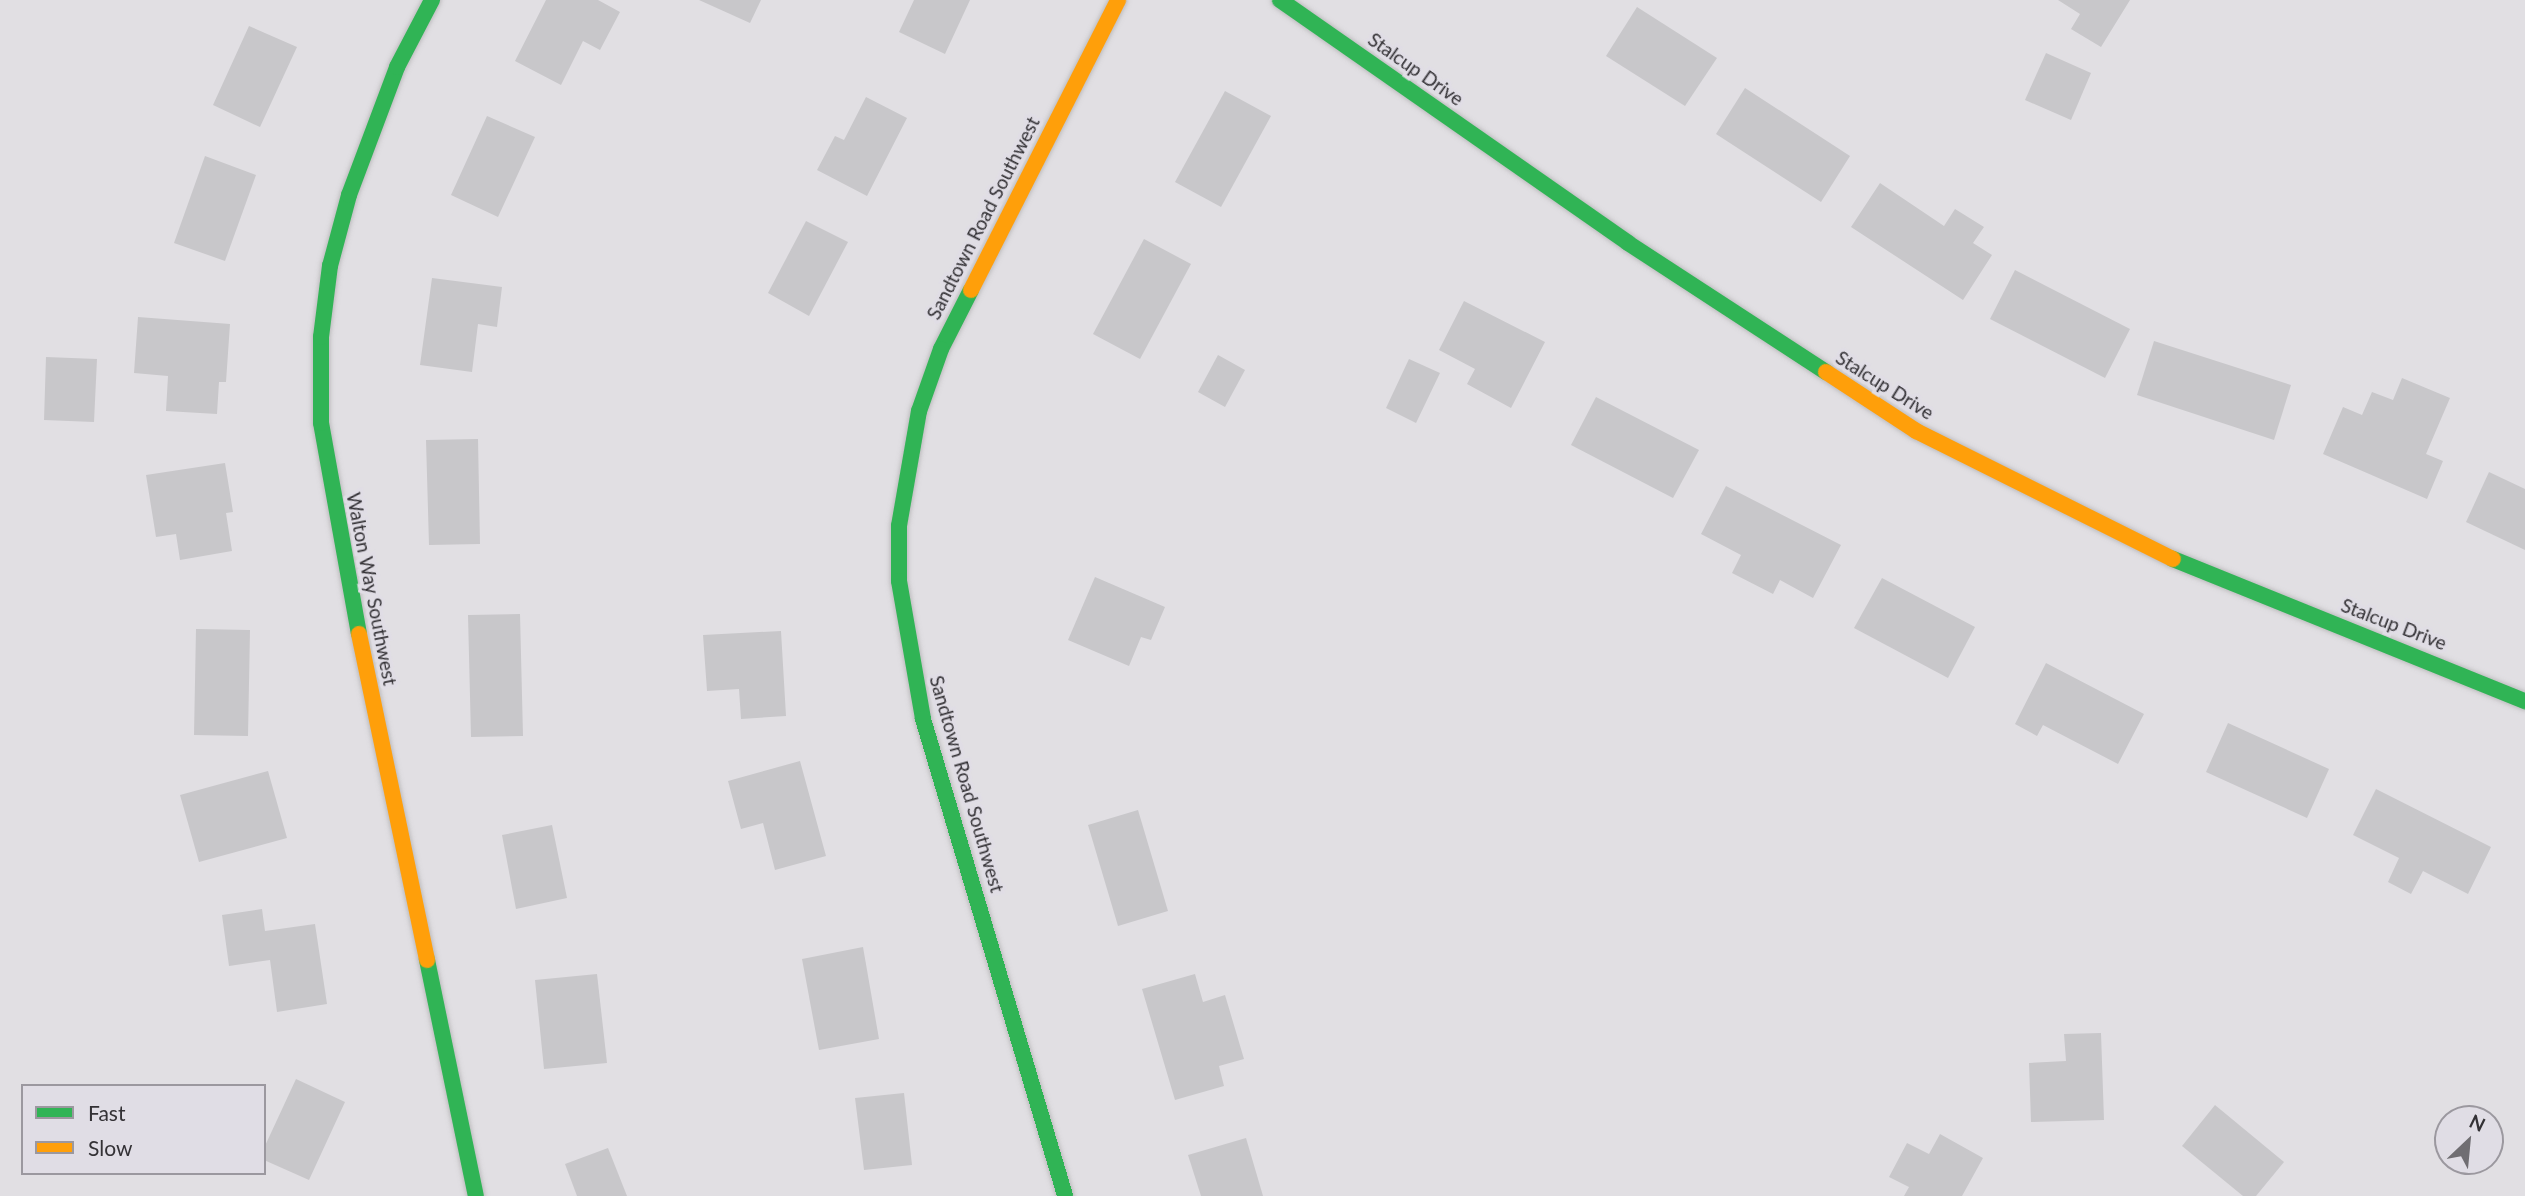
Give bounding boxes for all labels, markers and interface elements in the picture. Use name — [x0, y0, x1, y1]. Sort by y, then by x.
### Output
street label: Stalcup Drive — [1364, 28, 1468, 110]
street label: Sandtown Road Southwest — [922, 113, 1044, 323]
street label: Stalcup Drive — [1832, 346, 1938, 424]
street label: Walton Way Southwest — [342, 490, 402, 688]
street label: Stalcup Drive — [2338, 593, 2450, 655]
street label: Sandtown Road Southwest — [925, 673, 1009, 895]
legend — [21, 1084, 266, 1175]
text: Fast — [88, 1100, 125, 1125]
north arrow — [2434, 1105, 2504, 1175]
text: N — [2466, 1109, 2489, 1136]
text: Slow — [88, 1135, 132, 1160]

